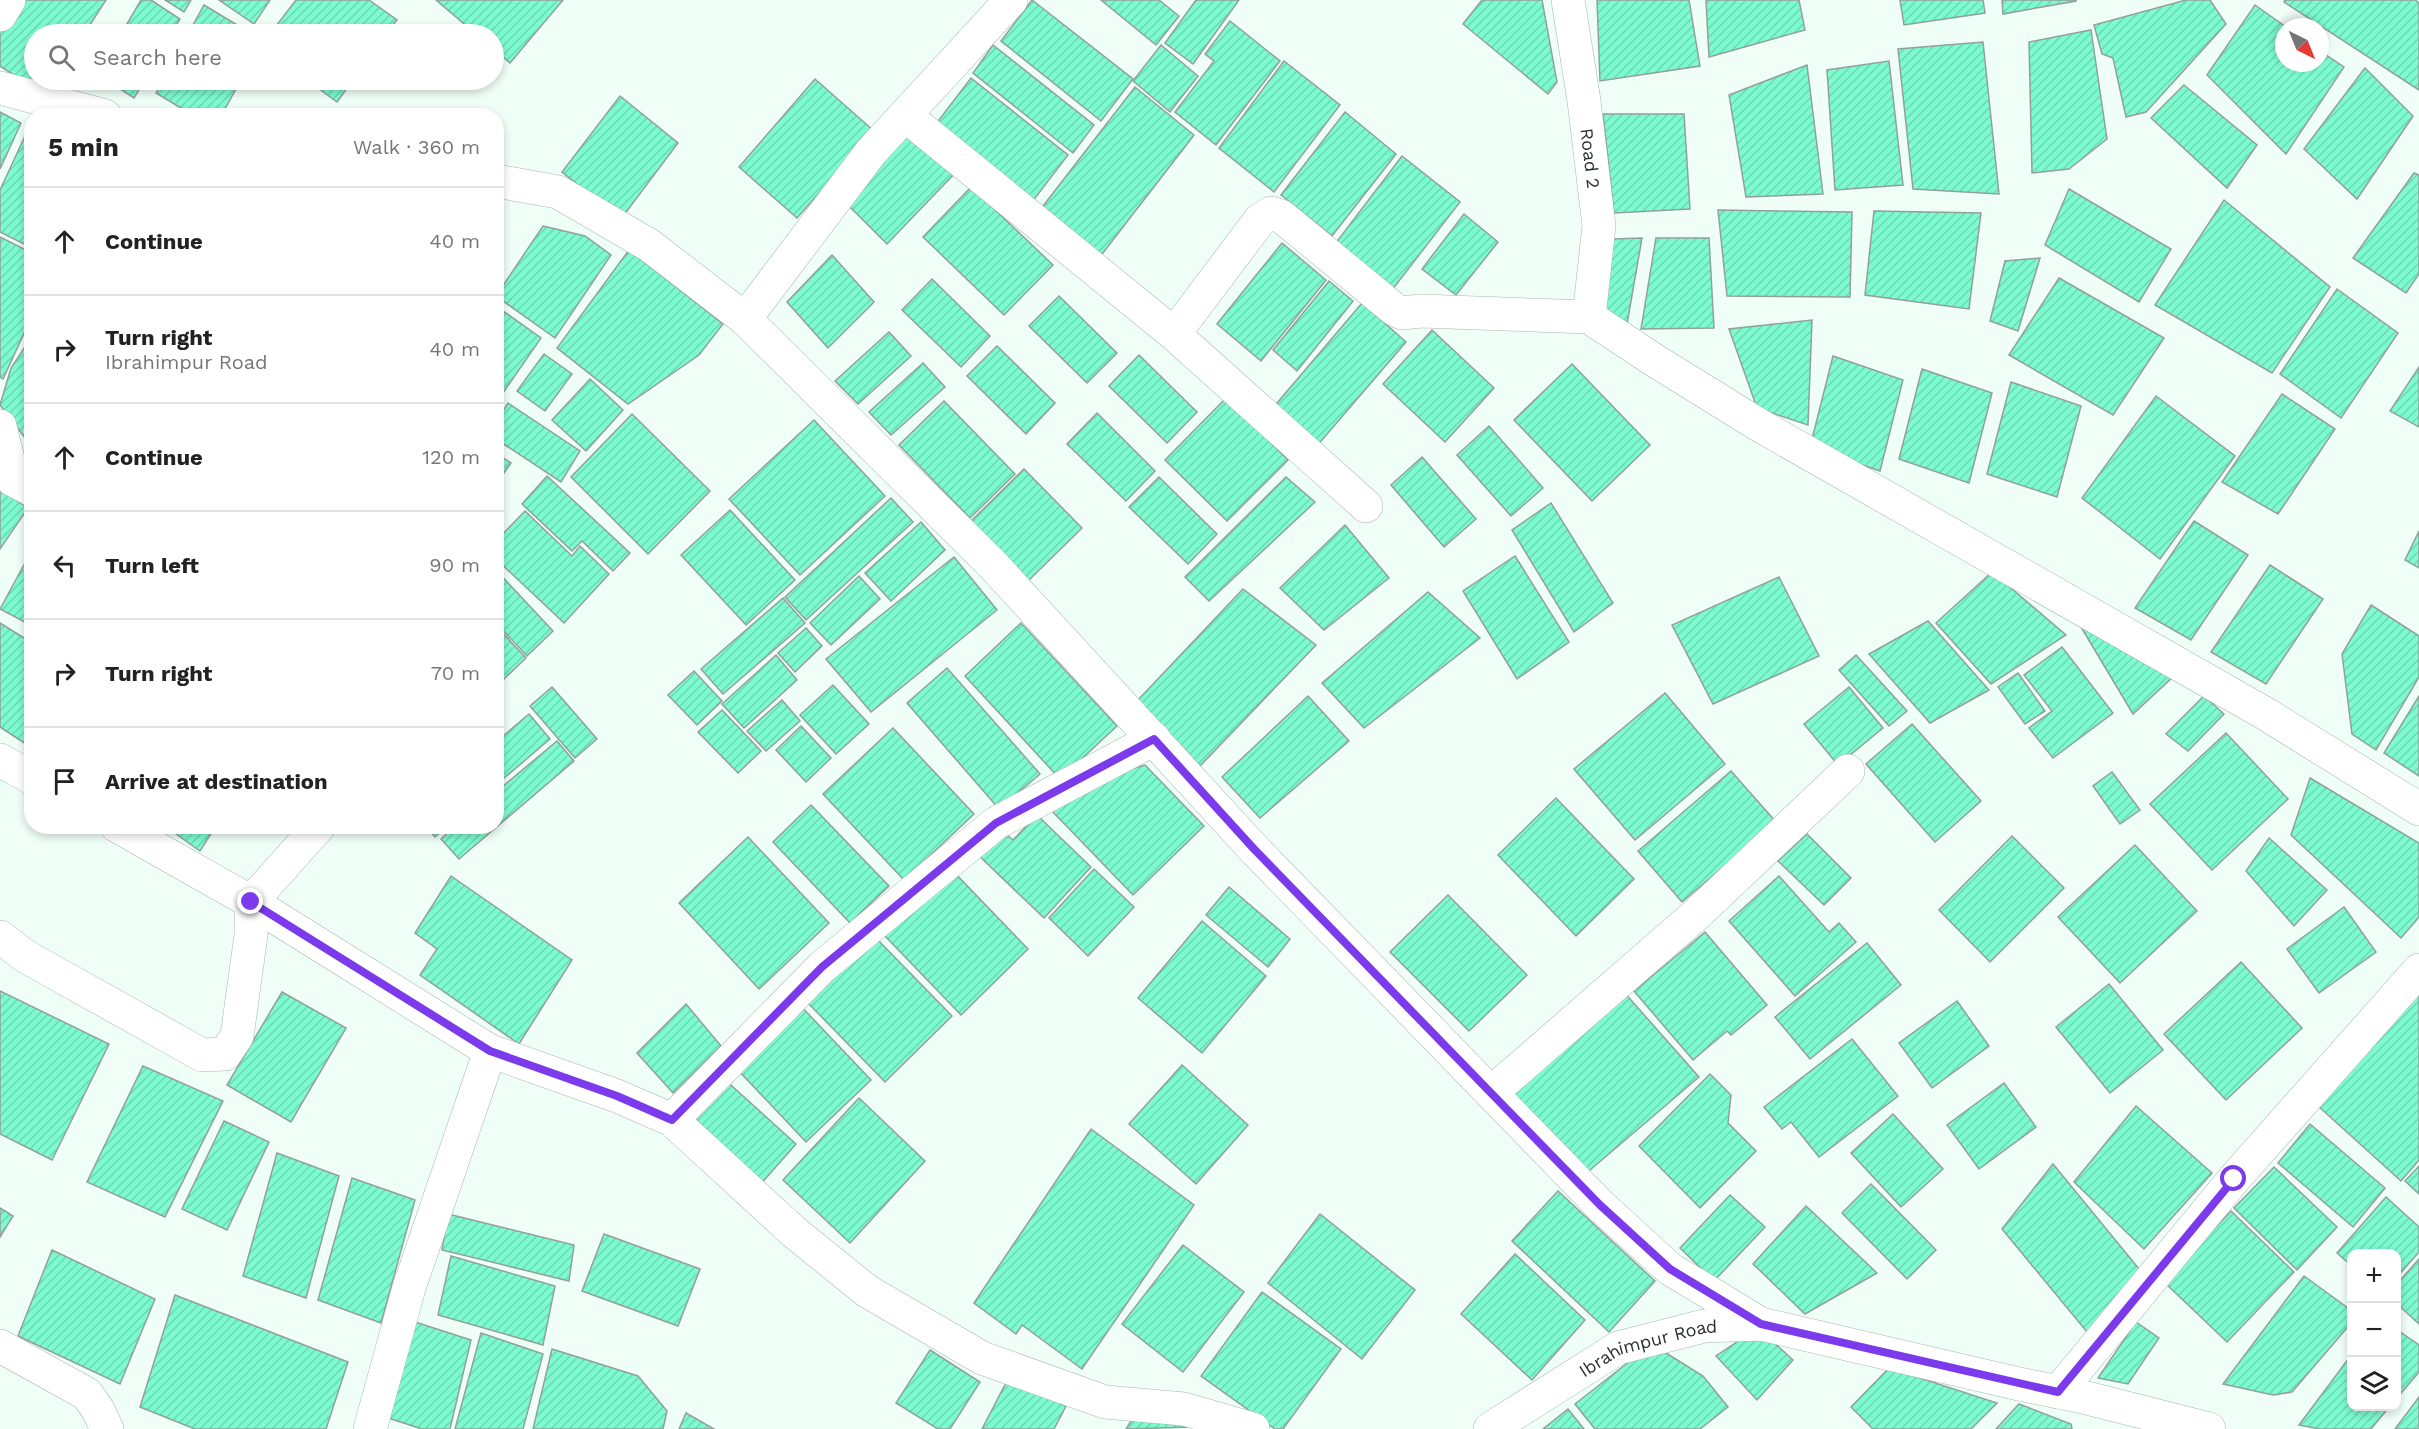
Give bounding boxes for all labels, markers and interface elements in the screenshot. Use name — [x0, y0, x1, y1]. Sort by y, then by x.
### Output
north arrow — [2275, 18, 2329, 72]
search box — [24, 24, 504, 90]
icon: search — [45, 41, 78, 74]
text: Search here — [93, 45, 222, 70]
street label: Road 2 — [1577, 127, 1605, 190]
text: 5 min — [48, 132, 119, 162]
text: Walk · 360 m — [353, 135, 480, 159]
icon: ahead — [48, 225, 81, 258]
text: Continue — [105, 229, 203, 254]
text: 40 m — [429, 229, 480, 253]
text: Turn right — [105, 325, 212, 350]
icon: right — [48, 333, 81, 366]
text: 40 m — [429, 337, 480, 361]
text: Ibrahimpur Road — [105, 350, 268, 374]
icon: ahead — [48, 441, 81, 474]
text: Continue — [105, 445, 203, 470]
text: 120 m — [422, 445, 480, 469]
icon: left — [48, 549, 81, 582]
text: Turn left — [105, 553, 199, 578]
text: 90 m — [429, 553, 480, 577]
icon: right — [48, 657, 81, 690]
text: Turn right — [105, 661, 212, 686]
text: 70 m — [431, 661, 480, 685]
icon: arrive — [48, 765, 81, 798]
text: Arrive at destination — [105, 769, 328, 794]
route end — [237, 888, 263, 914]
route start — [2220, 1165, 2246, 1191]
map controls — [2347, 1249, 2401, 1411]
button: + — [2347, 1249, 2401, 1303]
button: − — [2347, 1303, 2401, 1357]
street label: Ibrahimpur Road — [1575, 1315, 1717, 1381]
button: layers — [2347, 1357, 2401, 1411]

